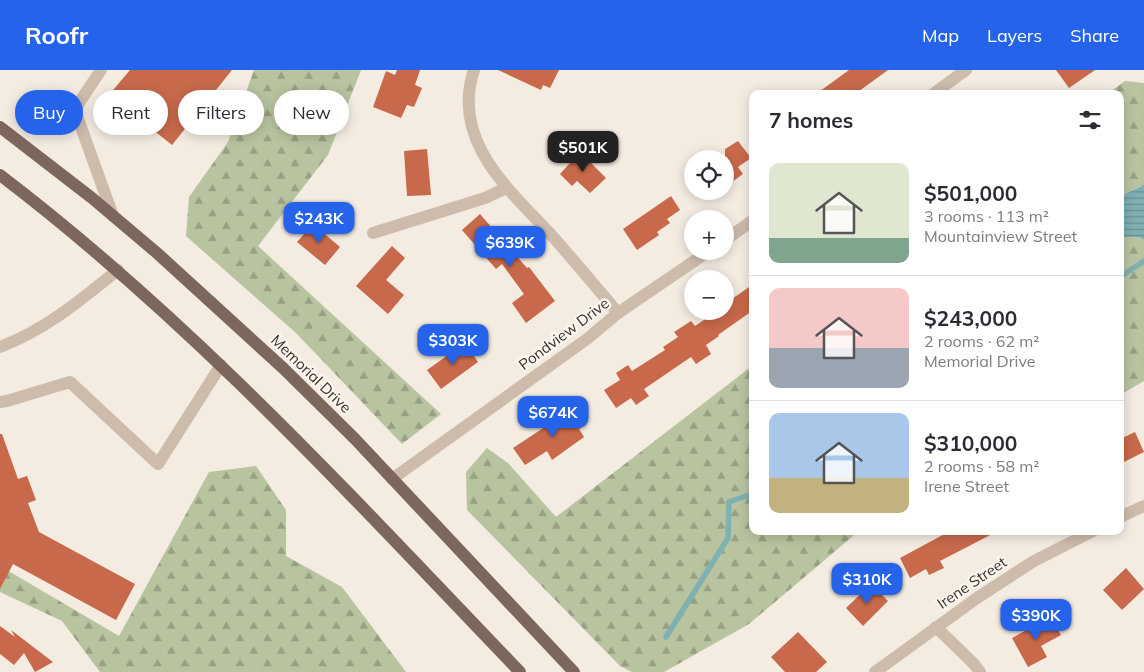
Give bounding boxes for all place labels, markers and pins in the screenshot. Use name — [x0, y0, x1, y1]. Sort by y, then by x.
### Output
pin: $501K — [548, 131, 618, 173]
pin: $243K — [284, 202, 354, 244]
pin: $639K — [475, 226, 545, 268]
pin: $303K — [418, 324, 488, 366]
pin: $674K — [518, 396, 588, 438]
pin: $310K — [832, 562, 902, 605]
pin: $390K — [1001, 598, 1071, 641]

